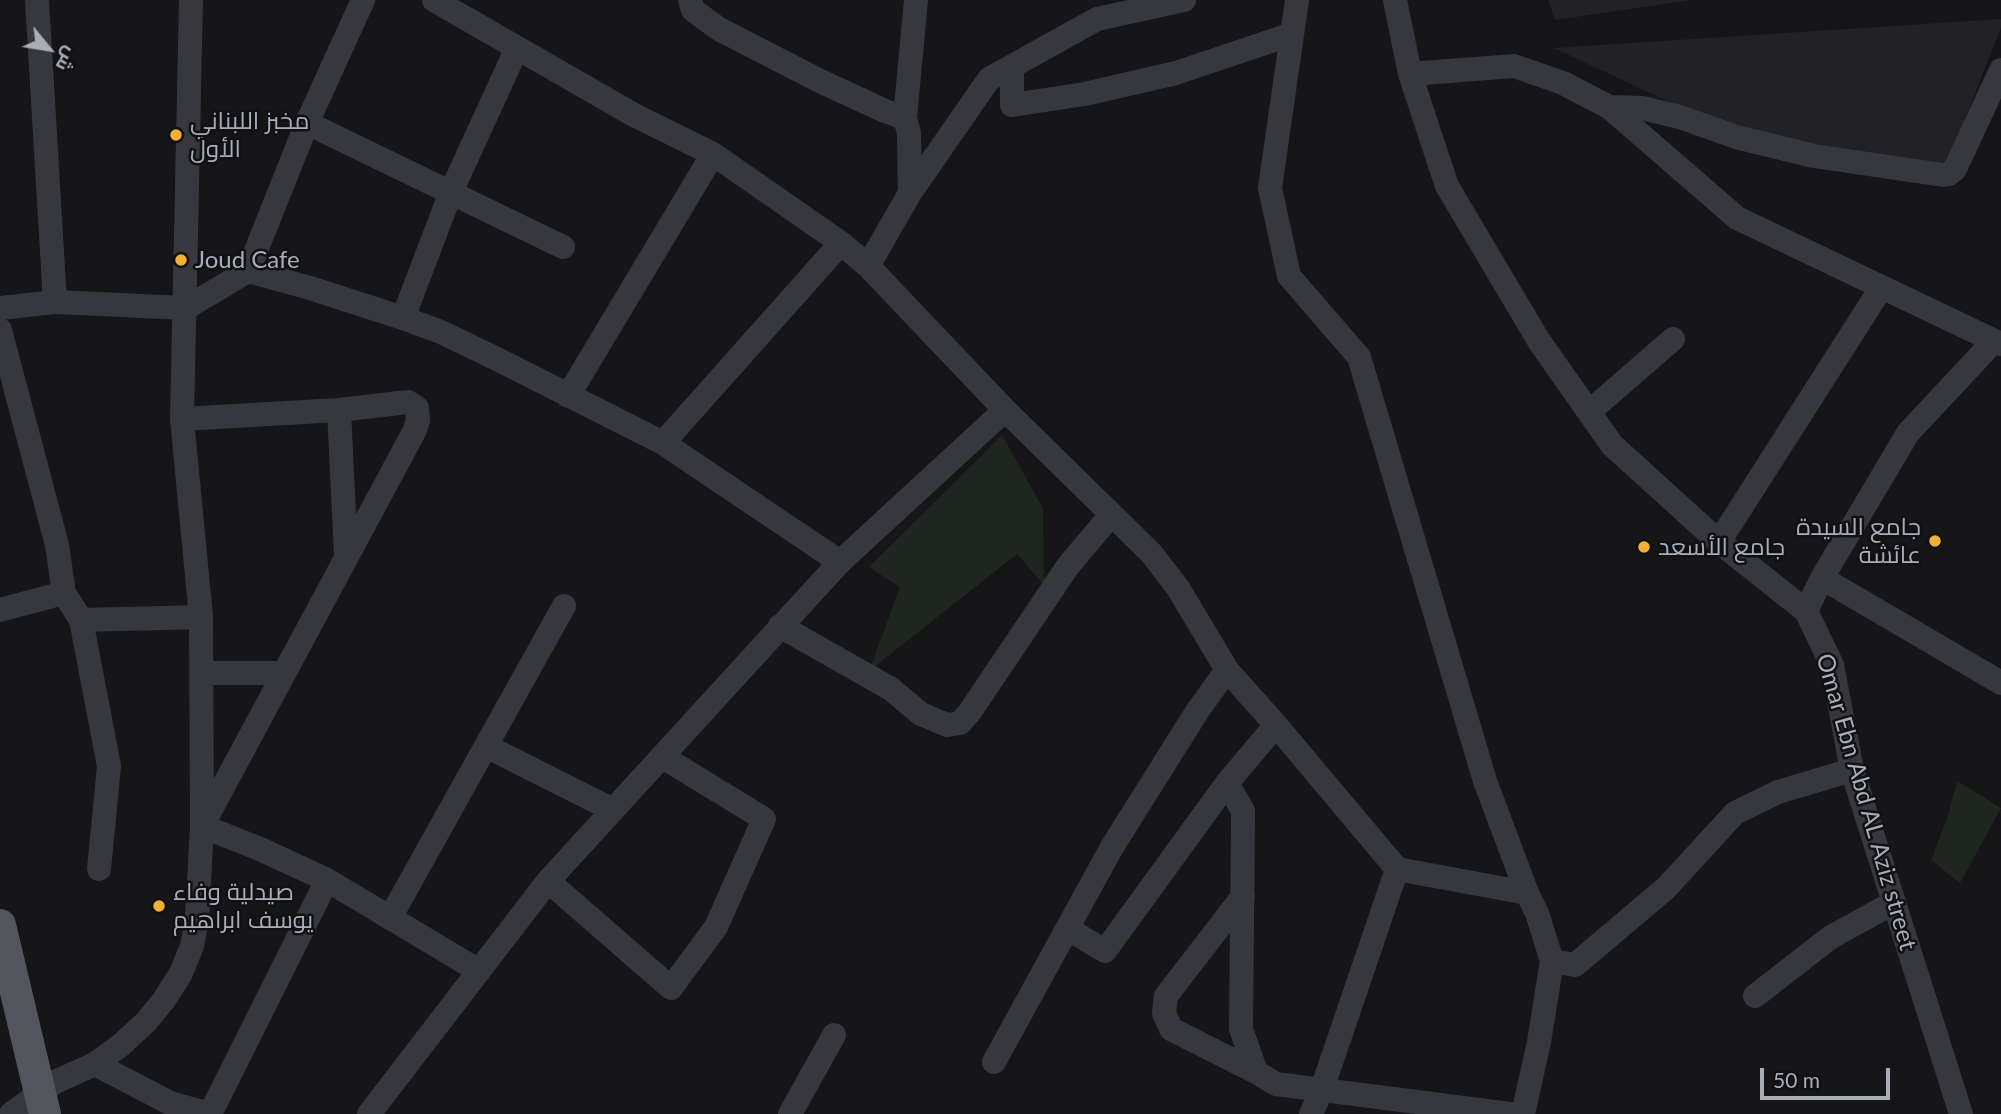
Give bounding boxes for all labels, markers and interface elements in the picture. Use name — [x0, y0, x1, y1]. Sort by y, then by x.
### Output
north arrow — [14, 14, 84, 84]
text: ش — [52, 43, 84, 76]
place label: مخبز اللبناني الأول — [190, 107, 310, 163]
marker: مخبز اللبناني الأول — [168, 127, 184, 143]
place label: Joud Cafe — [195, 246, 300, 274]
marker: Joud Cafe — [173, 252, 189, 268]
place label: جامع السيدة عائشة — [1796, 513, 1921, 569]
place label: جامع الأسعد — [1658, 533, 1785, 561]
marker: جامع السيدة عائشة — [1927, 533, 1943, 549]
marker: جامع الأسعد — [1636, 539, 1652, 555]
street label: Omar Ebn Abd AL Aziz street — [1810, 650, 1922, 954]
place label: صيدلية وفاء يوسف ابراهيم — [173, 878, 313, 934]
marker: صيدلية وفاء يوسف ابراهيم — [151, 898, 167, 914]
scale bar — [1763, 1054, 1892, 1098]
text: 50 m — [1773, 1067, 1820, 1092]

